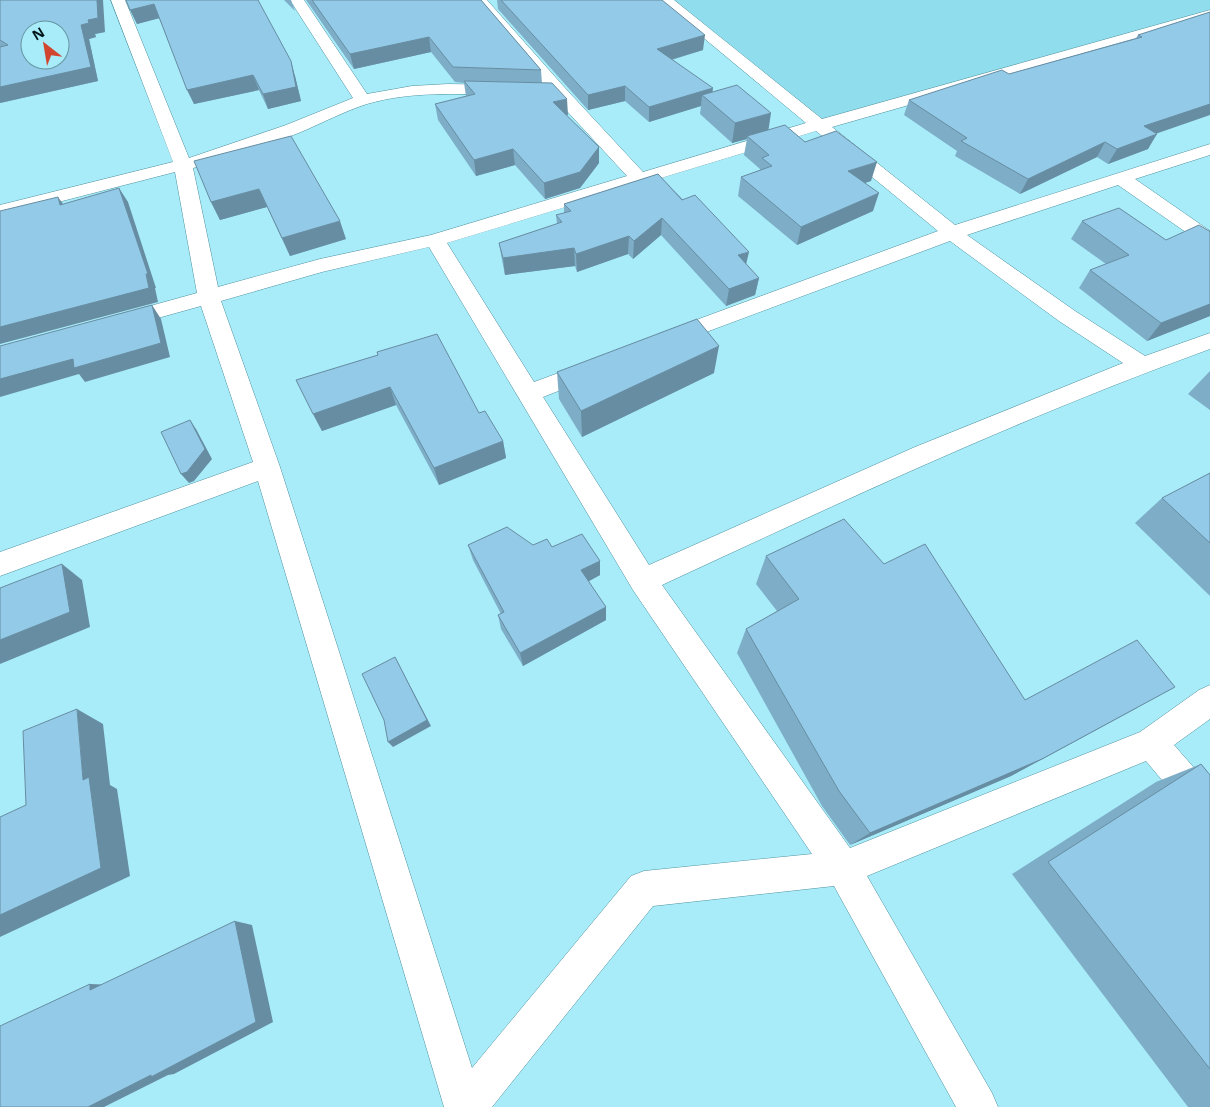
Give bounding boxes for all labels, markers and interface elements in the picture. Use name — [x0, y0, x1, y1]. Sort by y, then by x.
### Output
north arrow — [20, 20, 70, 70]
text: N — [28, 22, 48, 45]

